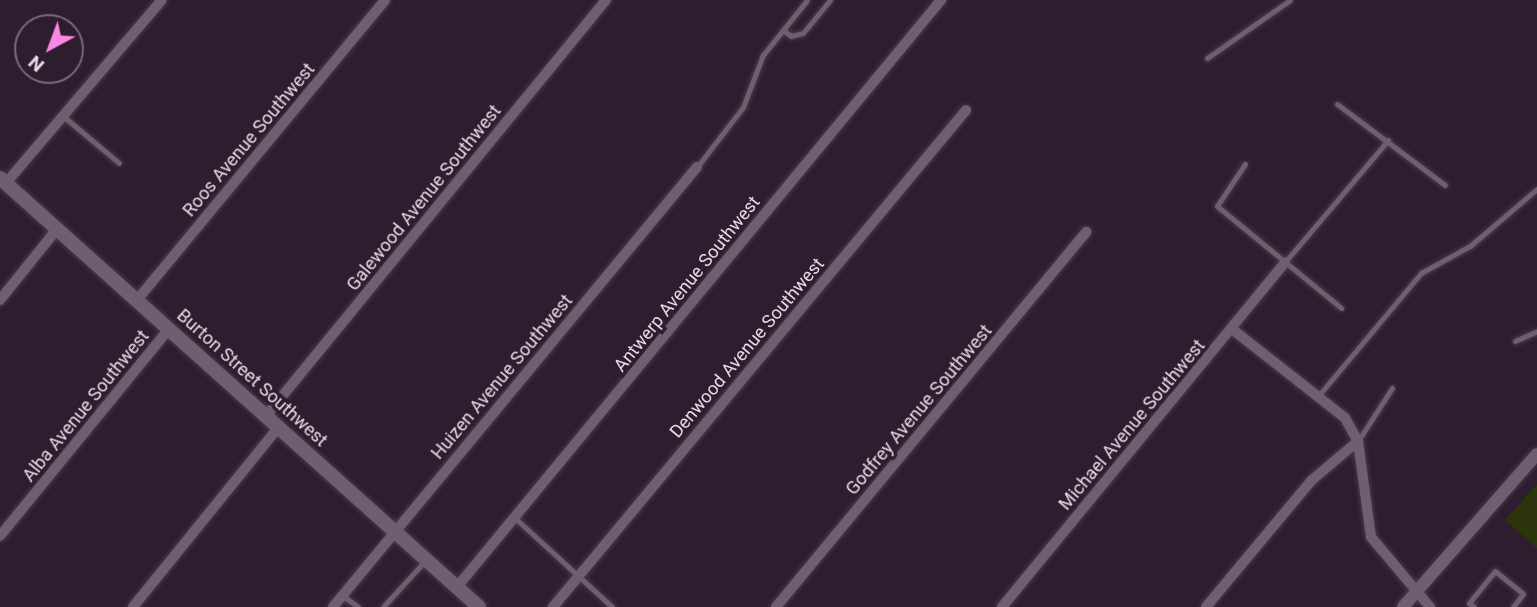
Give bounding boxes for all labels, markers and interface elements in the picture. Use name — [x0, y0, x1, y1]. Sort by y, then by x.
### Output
north arrow — [14, 14, 84, 84]
text: N — [24, 51, 49, 77]
street label: Roos Avenue Southwest — [178, 59, 320, 221]
street label: Galewood Avenue Southwest — [342, 101, 506, 295]
street label: Antwerp Avenue Southwest — [610, 192, 764, 376]
street label: Denwood Avenue Southwest — [665, 254, 829, 442]
street label: Huizen Avenue Southwest — [427, 290, 577, 464]
street label: Burton Street Southwest — [172, 305, 332, 451]
street label: Godfrey Avenue Southwest — [841, 321, 997, 499]
street label: Alba Avenue Southwest — [18, 326, 154, 486]
street label: Michael Avenue Southwest — [1054, 335, 1210, 515]

